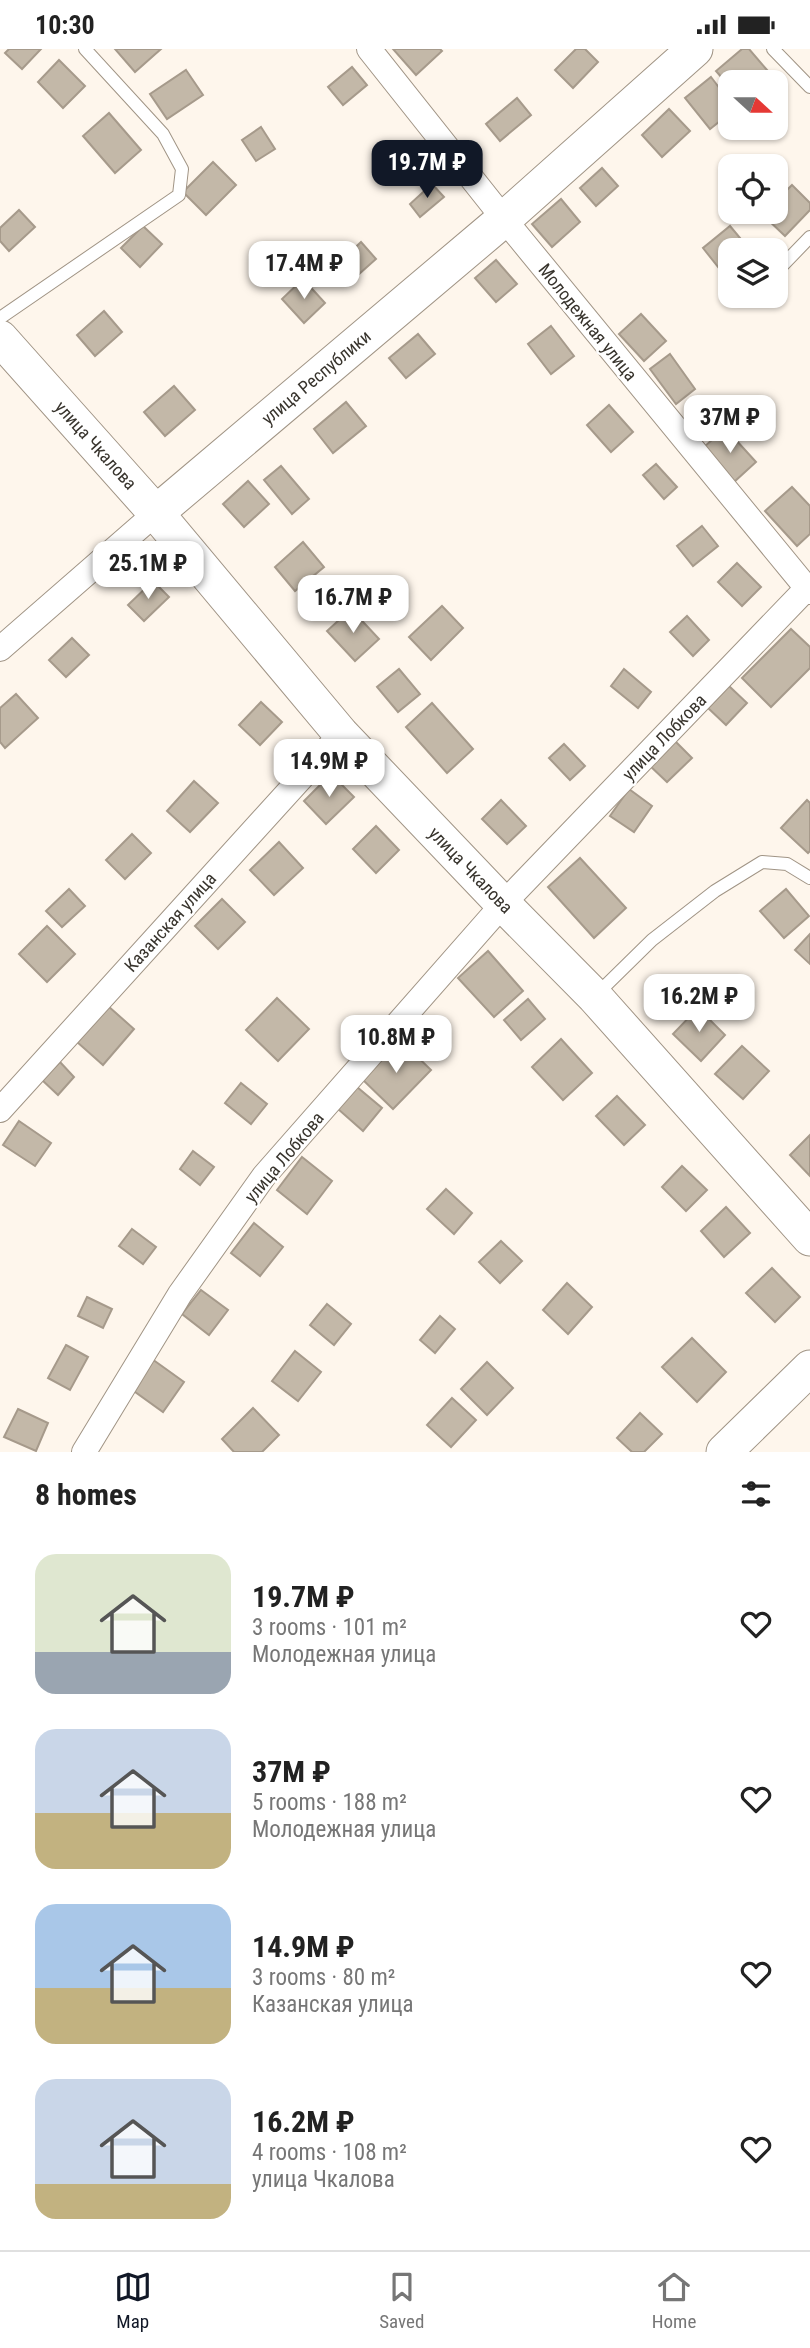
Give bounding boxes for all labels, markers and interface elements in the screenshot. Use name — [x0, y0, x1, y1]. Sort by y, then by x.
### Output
text: 10:30 — [35, 10, 95, 40]
north arrow — [718, 70, 788, 140]
map controls — [718, 70, 788, 308]
pin: 19.7M ₽ — [362, 141, 492, 200]
text: 19.7M ₽ — [388, 149, 466, 176]
button: locate — [718, 154, 788, 224]
button: layers — [718, 238, 788, 308]
pin: 17.4M ₽ — [239, 241, 369, 301]
text: 17.4M ₽ — [265, 250, 343, 277]
street label: Молодежная улица — [534, 259, 642, 385]
street label: улица Республики — [257, 325, 375, 429]
pin: 37M ₽ — [681, 395, 779, 455]
street label: улица Чкалова — [51, 396, 141, 494]
text: 37M ₽ — [700, 404, 760, 431]
pin: 25.1M ₽ — [83, 541, 213, 601]
text: 25.1M ₽ — [109, 550, 187, 577]
pin: 16.7M ₽ — [288, 575, 418, 635]
text: 16.7M ₽ — [314, 584, 392, 611]
street label: улица Лобкова — [618, 690, 710, 784]
pin: 14.9M ₽ — [264, 739, 394, 799]
text: 14.9M ₽ — [290, 748, 368, 775]
street label: улица Чкалова — [425, 823, 517, 917]
street label: Казанская улица — [120, 868, 220, 976]
pin: 16.2M ₽ — [634, 975, 764, 1034]
text: 16.2M ₽ — [660, 983, 738, 1010]
pin: 10.8M ₽ — [331, 1016, 461, 1075]
text: 10.8M ₽ — [357, 1024, 435, 1051]
street label: улица Лобкова — [240, 1108, 328, 1206]
icon: filters — [737, 1475, 775, 1513]
text: 8 homes — [35, 1477, 137, 1512]
text: 19.7M ₽ — [252, 1579, 355, 1614]
icon: home — [91, 1582, 175, 1666]
icon: heart — [737, 1605, 775, 1643]
text: 3 rooms · 101 m² — [252, 1614, 407, 1641]
text: Молодежная улица — [252, 1641, 436, 1668]
text: 37M ₽ — [252, 1754, 331, 1789]
icon: home — [91, 1757, 175, 1841]
icon: heart — [737, 1780, 775, 1818]
text: 5 rooms · 188 m² — [252, 1789, 407, 1816]
text: Молодежная улица — [252, 1816, 436, 1843]
text: 14.9M ₽ — [252, 1929, 355, 1964]
icon: home — [91, 1932, 175, 2016]
icon: heart — [737, 1955, 775, 1993]
text: 3 rooms · 80 m² — [252, 1964, 395, 1991]
text: Казанская улица — [252, 1991, 414, 2018]
text: 16.2M ₽ — [252, 2104, 355, 2139]
icon: home — [91, 2107, 175, 2191]
icon: heart — [737, 2130, 775, 2168]
text: 4 rooms · 108 m² — [252, 2139, 407, 2166]
text: улица Чкалова — [252, 2166, 395, 2193]
tab: Map — [114, 2268, 152, 2333]
tab: Saved — [379, 2268, 424, 2333]
tab: Home — [652, 2268, 696, 2333]

